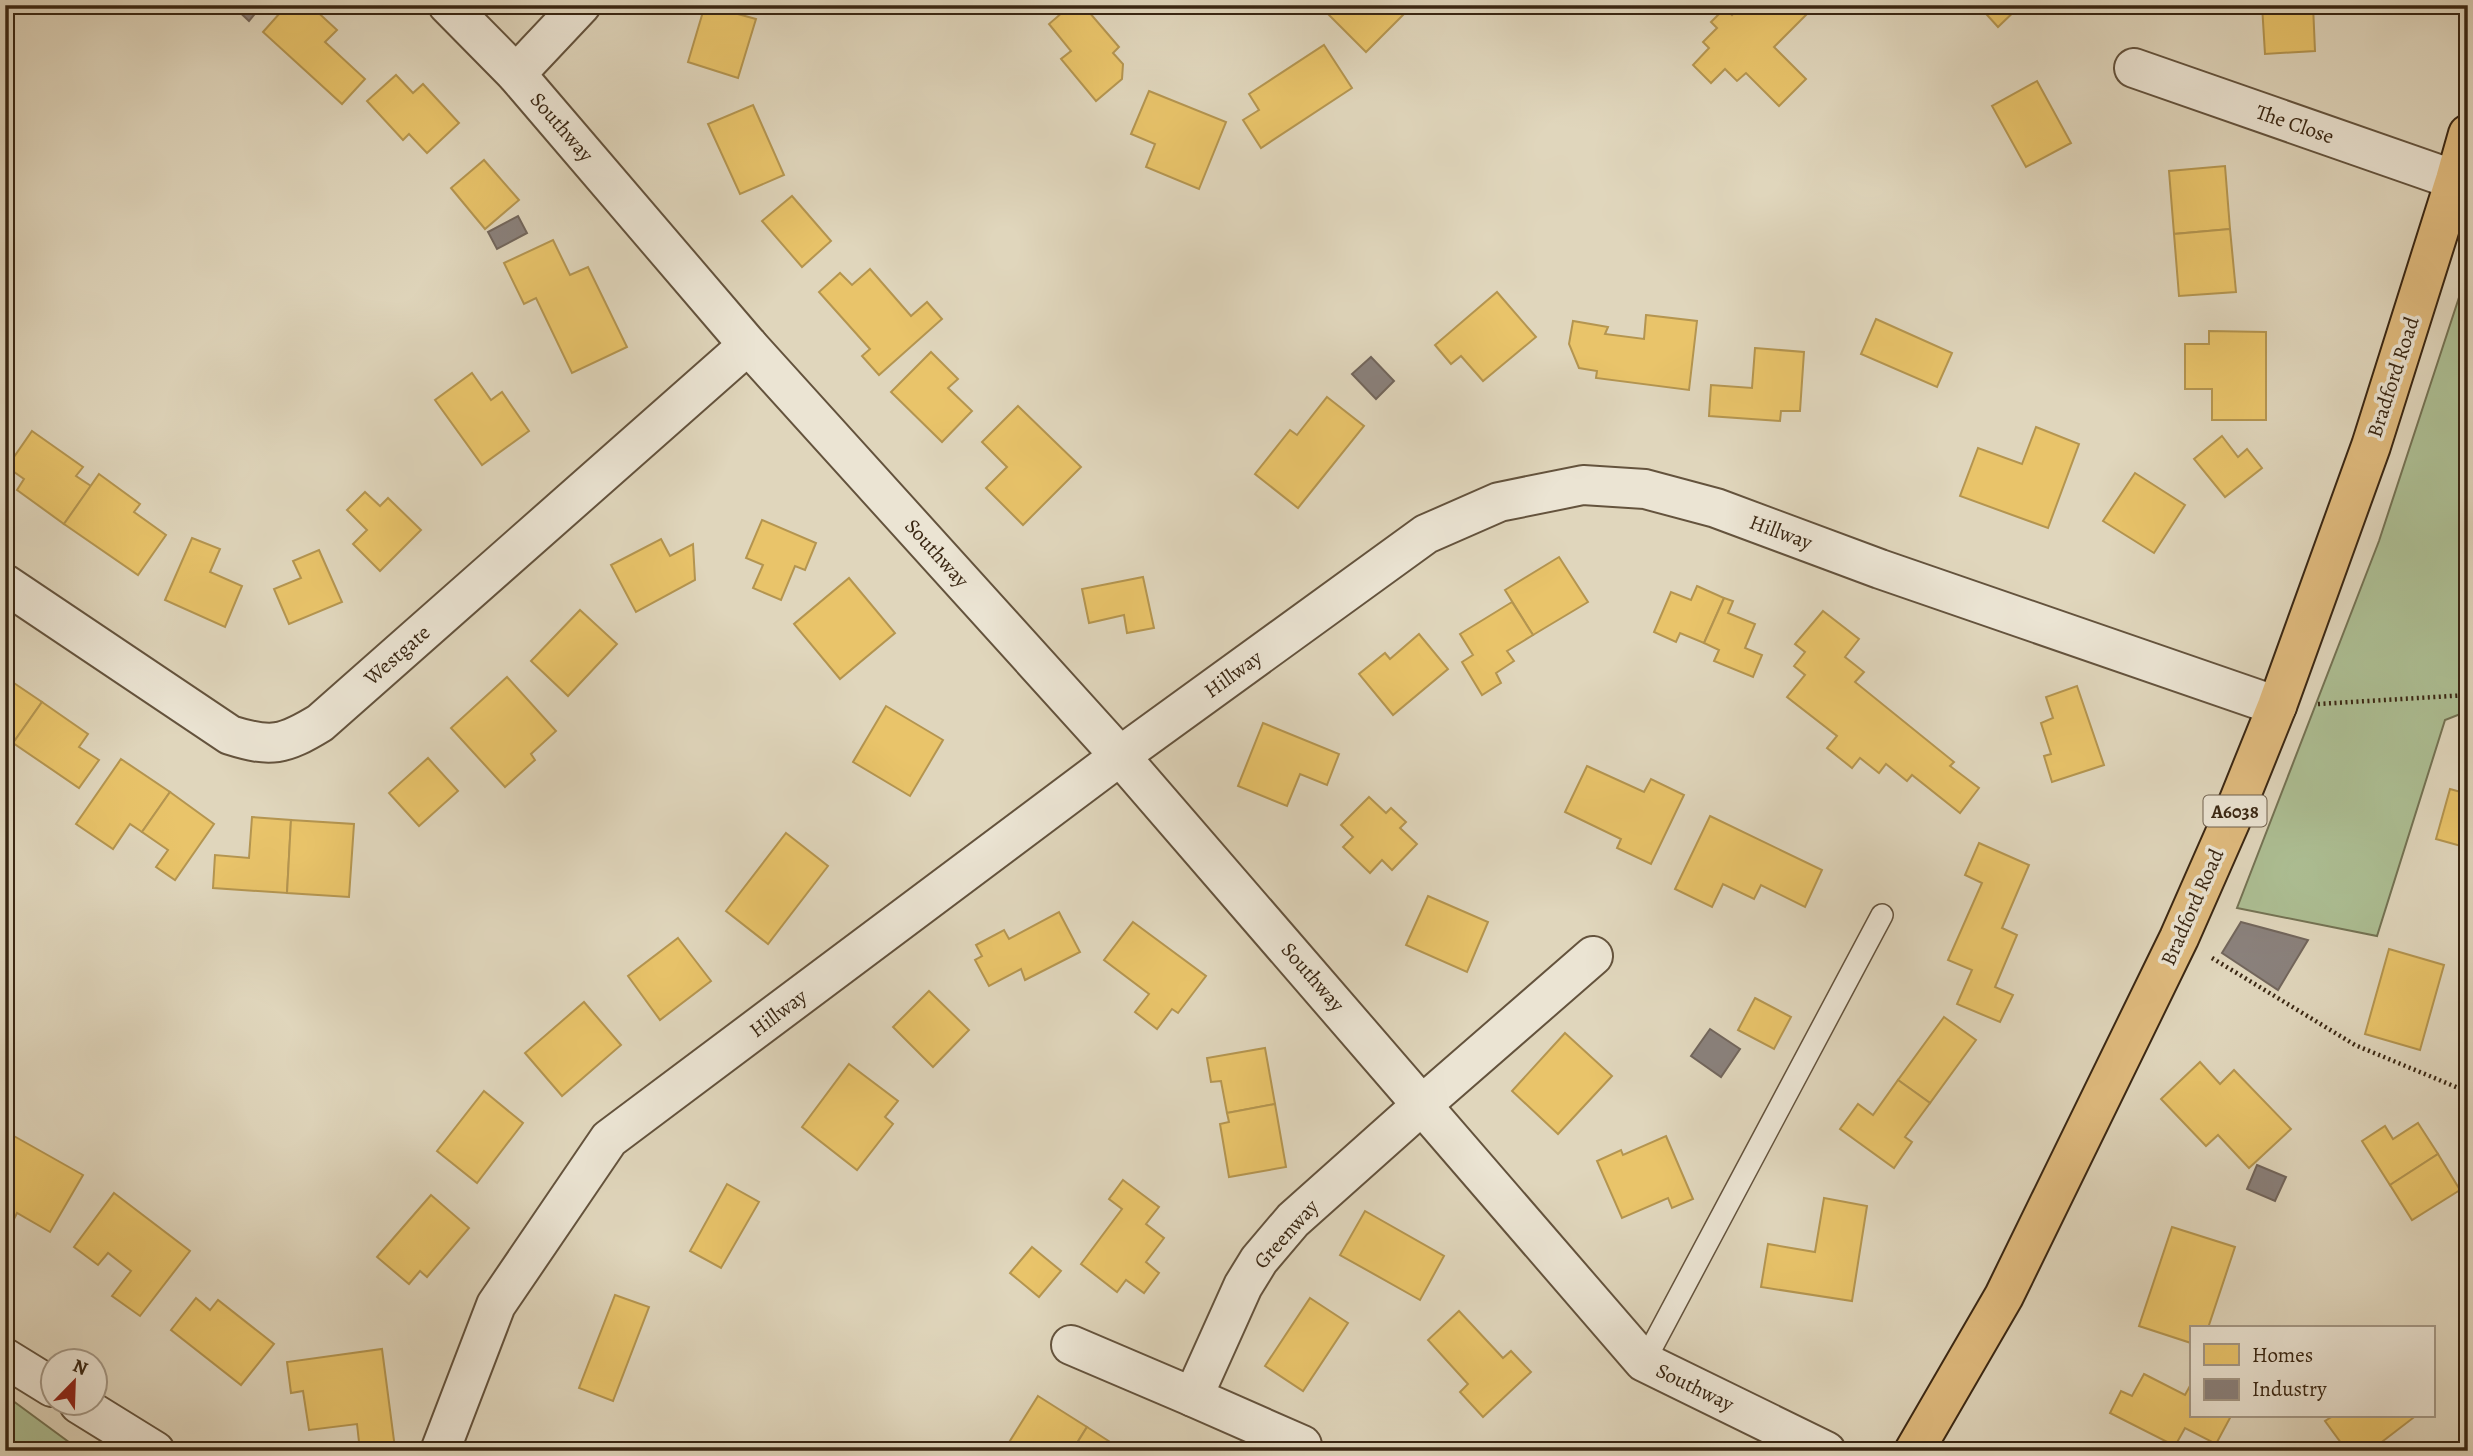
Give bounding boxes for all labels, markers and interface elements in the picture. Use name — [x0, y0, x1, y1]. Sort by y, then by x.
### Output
street label: Southway — [524, 86, 600, 168]
street label: The Close — [2252, 98, 2338, 150]
street label: Bradford Road — [2360, 312, 2426, 441]
street label: Hillway — [1746, 508, 1817, 556]
street label: Southway — [899, 513, 976, 594]
street label: Westgate — [357, 618, 436, 692]
street label: Hillway — [1198, 643, 1268, 704]
road number: A6038 — [2204, 796, 2266, 826]
street label: Bradford Road — [2154, 843, 2231, 970]
street label: Southway — [1275, 936, 1351, 1018]
street label: Hillway — [744, 982, 813, 1044]
street label: Greenway — [1247, 1193, 1325, 1275]
legend — [2190, 1326, 2434, 1418]
text: Homes — [2252, 1341, 2313, 1369]
north arrow — [38, 1348, 108, 1418]
text: N — [69, 1353, 92, 1382]
street label: Southway — [1651, 1356, 1739, 1418]
text: Industry — [2252, 1375, 2327, 1403]

